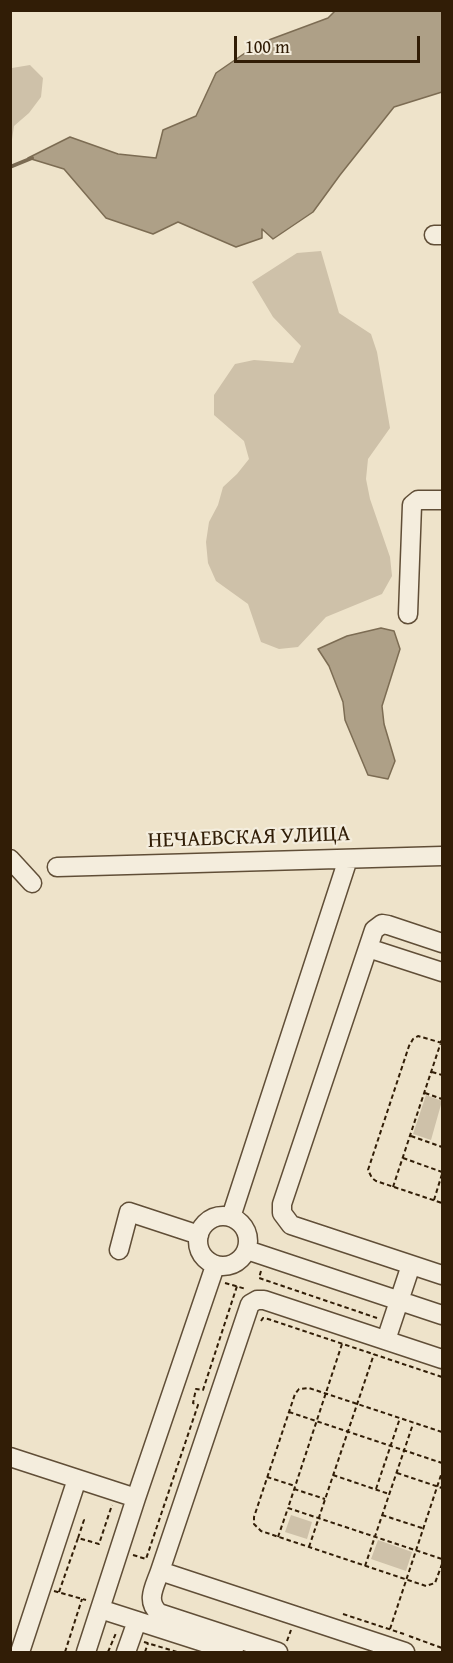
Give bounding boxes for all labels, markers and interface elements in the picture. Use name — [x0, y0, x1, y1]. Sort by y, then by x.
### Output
scale bar — [237, 24, 423, 62]
text: 100 m — [245, 33, 290, 60]
street label: НЕЧАЕВСКАЯ УЛИЦА — [147, 821, 351, 855]

